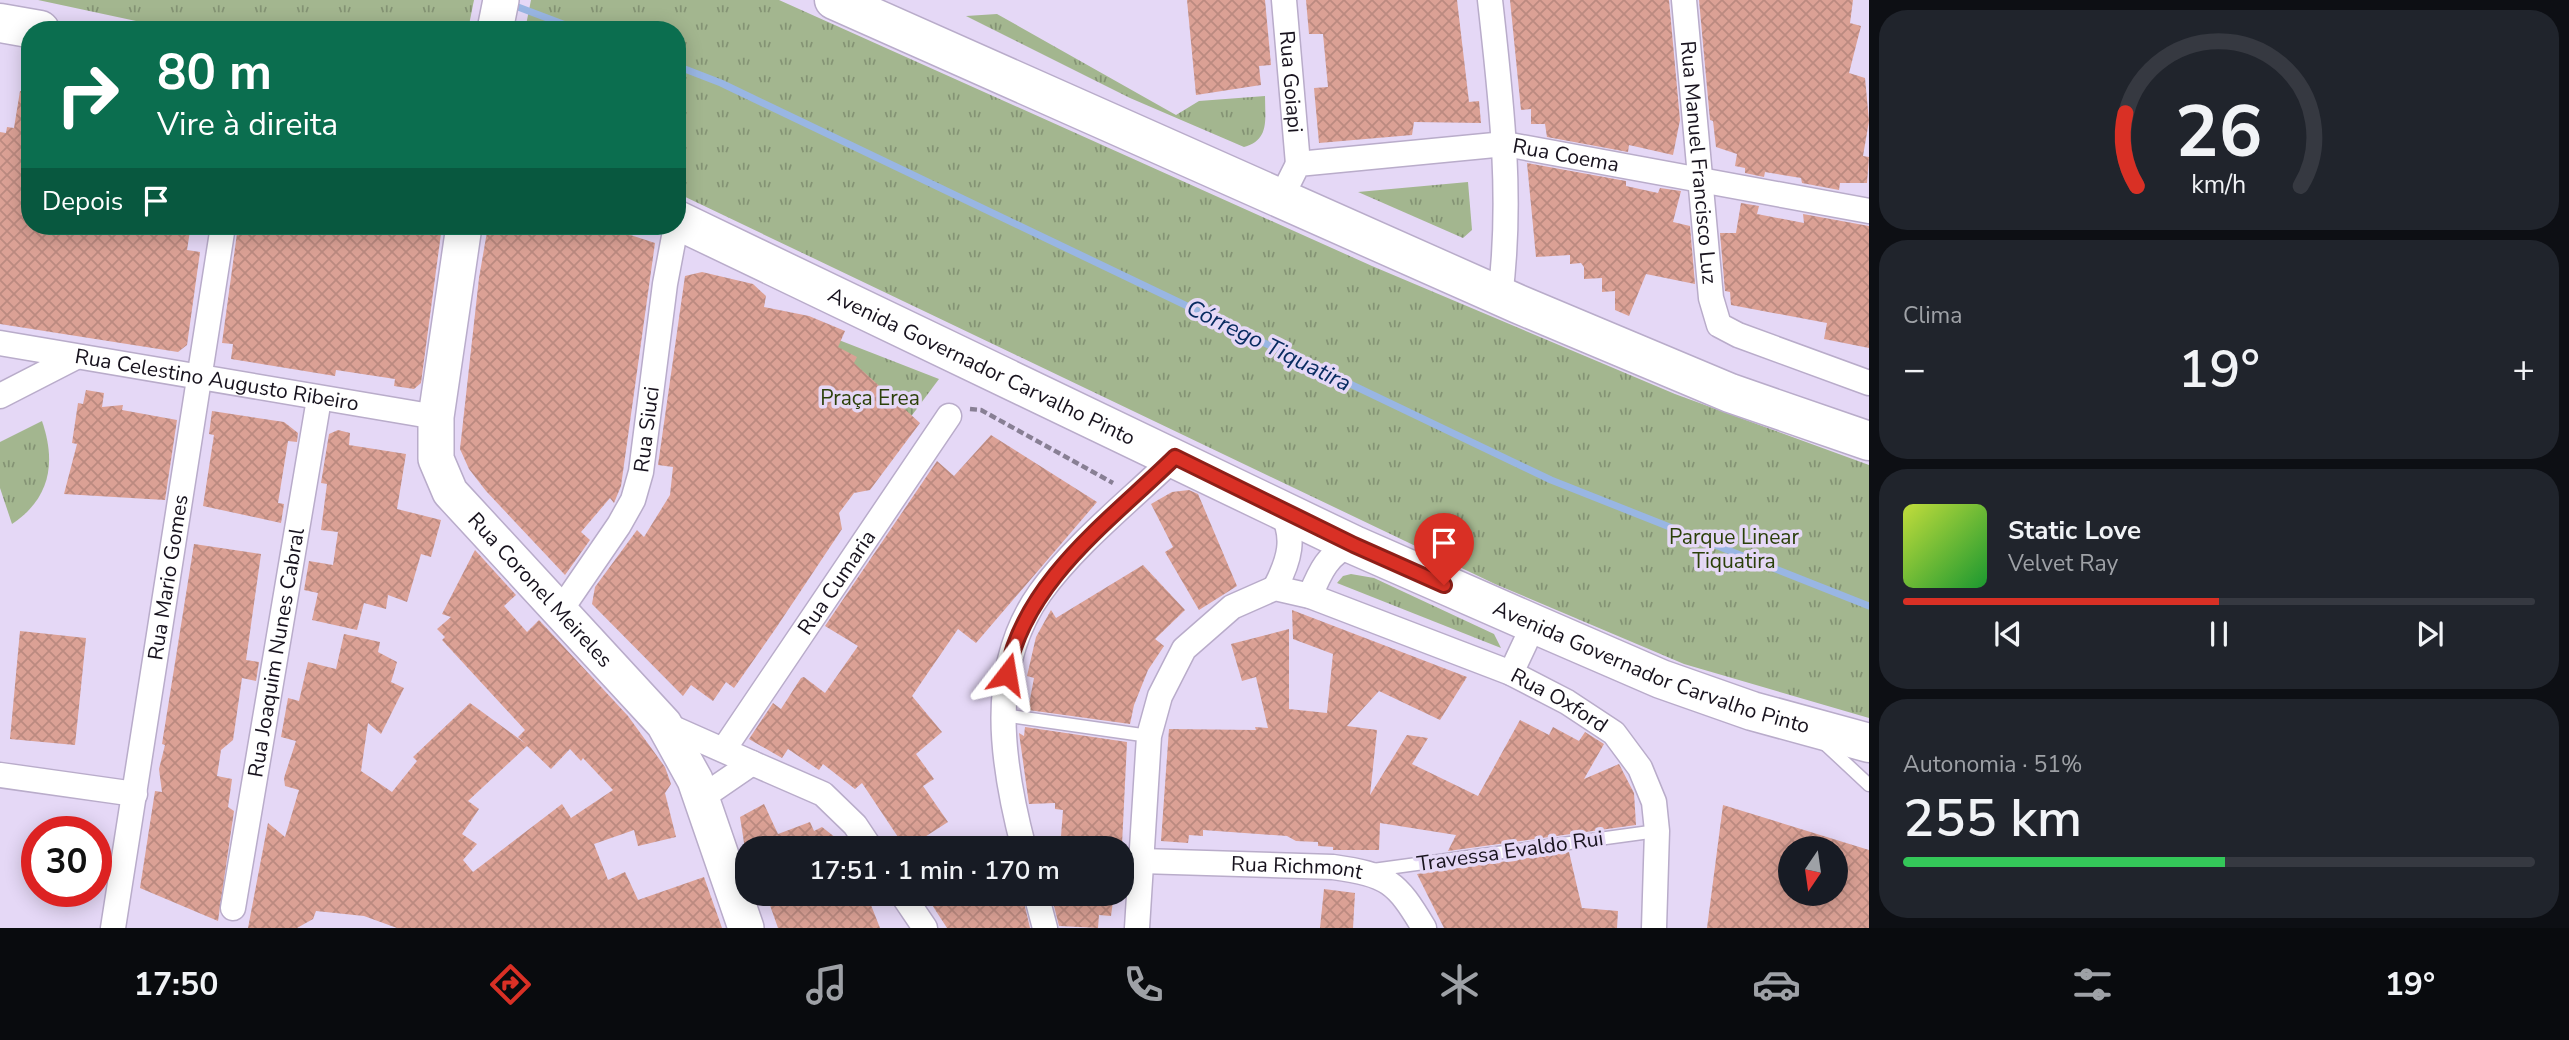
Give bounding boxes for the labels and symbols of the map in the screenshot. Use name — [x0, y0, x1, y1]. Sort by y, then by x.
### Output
street label: Rua Goiapi — [1273, 29, 1309, 134]
street label: Rua Manuel Francisco Luz — [1674, 40, 1724, 285]
street label: Rua Coema — [1510, 132, 1622, 179]
street label: Avenida Governador Carvalho Pinto — [824, 281, 1140, 452]
water label: Córrego Tiquatira — [1181, 292, 1356, 399]
street label: Rua Celestino Augusto Ribeiro — [73, 342, 361, 418]
park label: Praça Erea — [820, 384, 920, 412]
street label: Rua Siuci — [627, 385, 666, 474]
street label: Rua Mario Gomes — [141, 493, 195, 662]
street label: Rua Coronel Meireles — [462, 506, 619, 673]
pin — [1414, 513, 1474, 585]
park label: Parque Linear Tiquatira — [1669, 523, 1799, 575]
street label: Rua Joaquim Nunes Cabral — [241, 525, 311, 779]
street label: Rua Cumaria — [791, 525, 882, 640]
street label: Avenida Governador Carvalho Pinto — [1489, 594, 1813, 740]
position arrow — [970, 637, 1044, 711]
street label: Rua Oxford — [1506, 661, 1613, 739]
speed limit sign: 30 — [21, 816, 112, 907]
street label: Travessa Evaldo Rui — [1415, 824, 1605, 878]
north arrow — [1778, 836, 1848, 906]
street label: Rua Richmont — [1231, 850, 1366, 886]

